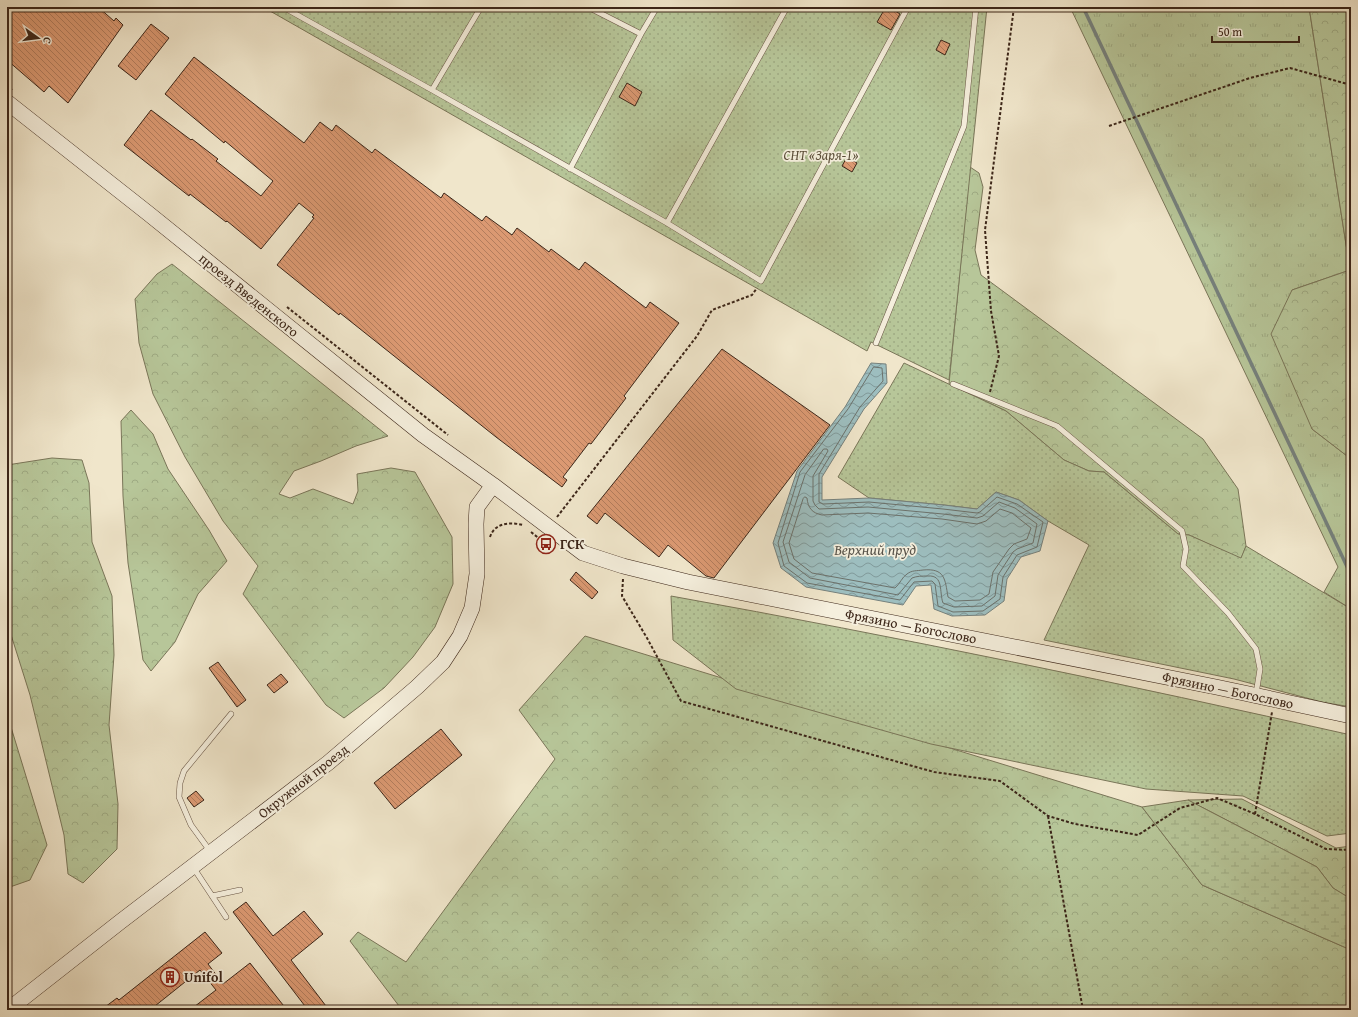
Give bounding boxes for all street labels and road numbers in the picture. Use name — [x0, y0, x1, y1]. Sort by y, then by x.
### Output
street label: проезд Введенского — [195, 248, 303, 342]
street label: Фрязино — Богослово — [843, 603, 979, 649]
street label: Фрязино — Богослово — [1161, 666, 1295, 714]
street label: Окружной проезд — [253, 739, 353, 823]

